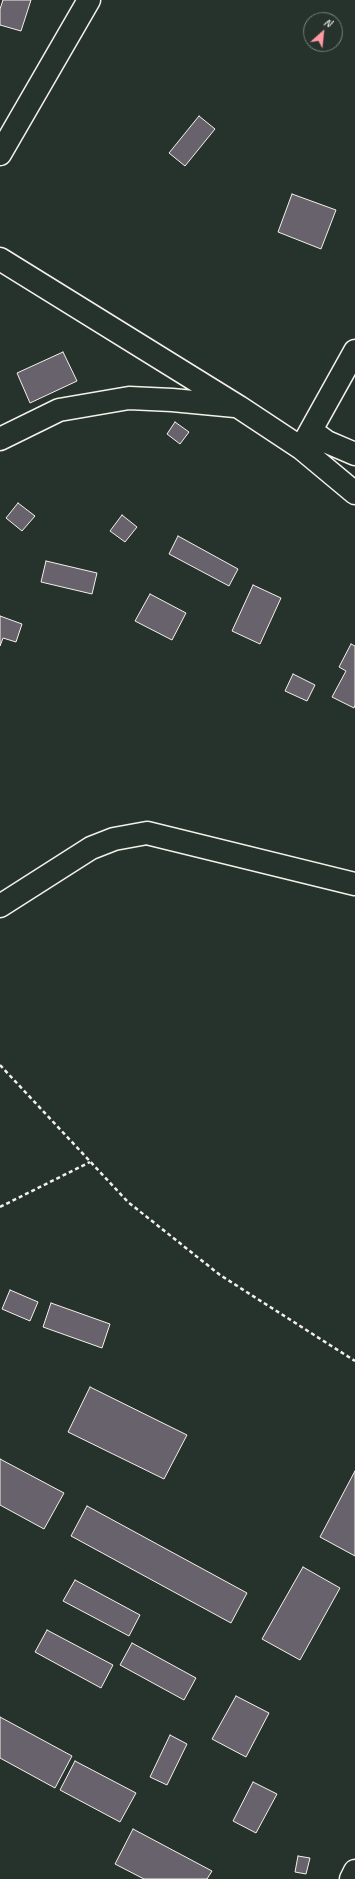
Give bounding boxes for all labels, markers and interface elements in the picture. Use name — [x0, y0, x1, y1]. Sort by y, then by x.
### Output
north arrow — [303, 12, 343, 52]
text: N — [322, 14, 334, 30]

